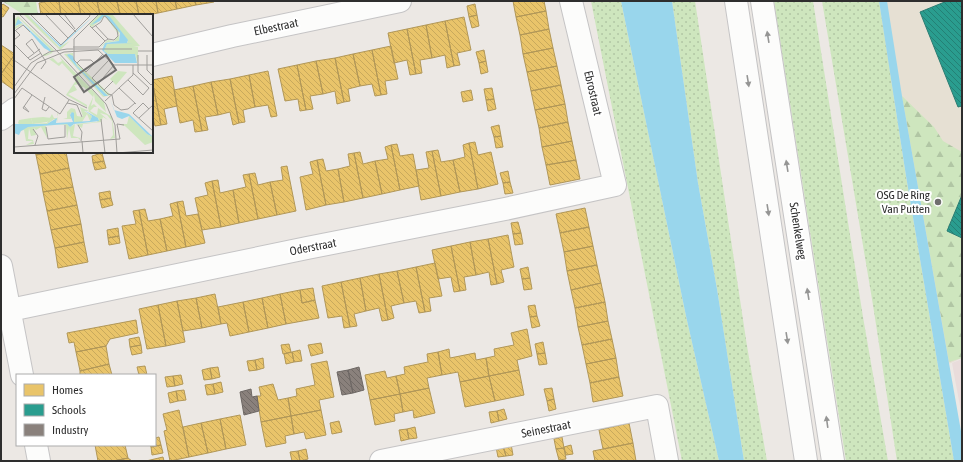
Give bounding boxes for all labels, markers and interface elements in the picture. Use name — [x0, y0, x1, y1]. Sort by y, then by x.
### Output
inset map — [14, 14, 153, 153]
street label: Elbestraat — [253, 15, 300, 39]
one-way arrow — [765, 31, 771, 43]
street label: Ebrostraat — [581, 69, 605, 117]
one-way arrow — [745, 75, 751, 87]
one-way arrow — [784, 159, 790, 172]
place label: OSG De Ring Van Putten — [876, 188, 931, 216]
marker: OSG De Ring Van Putten — [933, 197, 943, 207]
street label: Schenkelweg — [787, 201, 810, 261]
one-way arrow — [765, 203, 771, 216]
street label: Oderstraat — [288, 236, 338, 258]
one-way arrow — [804, 288, 810, 300]
one-way arrow — [784, 332, 790, 344]
legend — [16, 374, 156, 446]
text: Homes — [52, 383, 83, 397]
text: Schools — [52, 403, 86, 417]
one-way arrow — [824, 416, 830, 428]
street label: Seinestraat — [520, 417, 572, 441]
text: Industry — [52, 423, 89, 437]

